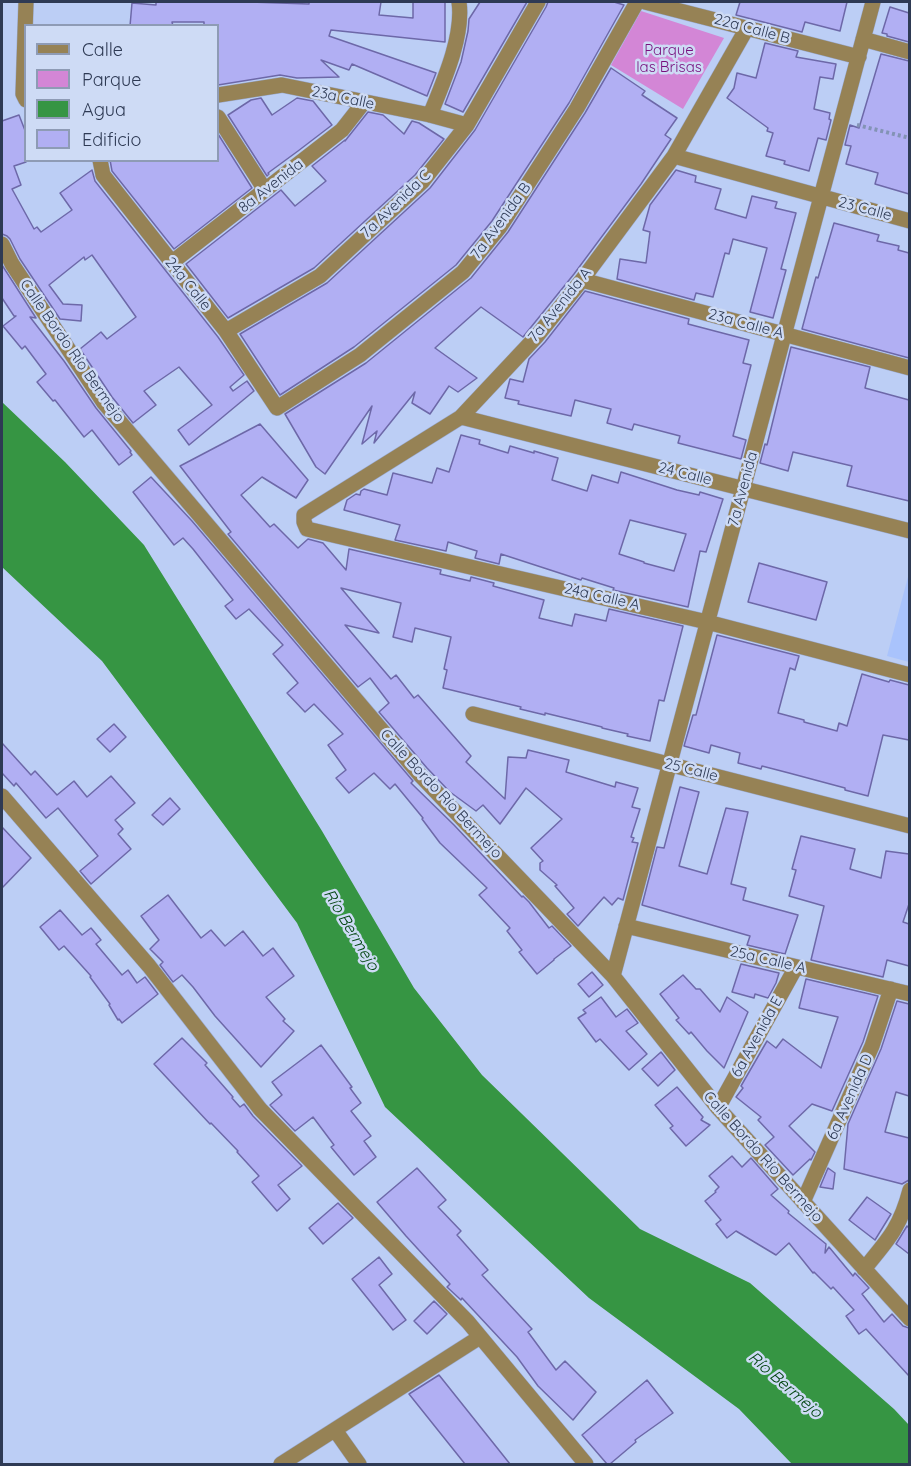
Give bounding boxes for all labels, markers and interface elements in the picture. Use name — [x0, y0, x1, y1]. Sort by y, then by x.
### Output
street label: 22a Calle B — [712, 10, 792, 48]
legend — [24, 24, 219, 162]
text: Calle — [82, 38, 123, 61]
park label: Parque las Brisas — [636, 41, 702, 76]
text: Parque — [82, 68, 141, 91]
street label: 23a Calle — [310, 83, 376, 113]
text: Agua — [82, 98, 126, 121]
text: Edificio — [82, 128, 141, 151]
street label: 8a Avenida — [235, 155, 307, 217]
street label: 7a Avenida C — [357, 166, 435, 242]
street label: 7a Avenida B — [467, 179, 535, 263]
street label: 23 Calle — [836, 193, 894, 225]
street label: 24a Calle — [161, 254, 215, 314]
street label: 7a Avenida A — [525, 264, 595, 346]
street label: Calle Bordo Río Bermejo — [16, 276, 128, 426]
street label: 23a Calle A — [706, 305, 786, 343]
street label: 7a Avenida — [724, 450, 762, 528]
street label: 24 Calle — [657, 459, 713, 489]
street label: 24a Calle A — [562, 580, 642, 614]
street label: Calle Bordo Río Bermejo — [376, 726, 506, 862]
street label: 25 Calle — [662, 755, 720, 785]
water label: Río Bermejo — [319, 886, 383, 974]
street label: 25a Calle A — [728, 943, 808, 977]
street label: 6a Avenida E — [727, 993, 787, 1081]
street label: 6a Avenida D — [823, 1051, 877, 1143]
street label: Calle Bordo Río Bermejo — [699, 1088, 827, 1226]
water label: Río Bermejo — [744, 1348, 826, 1422]

